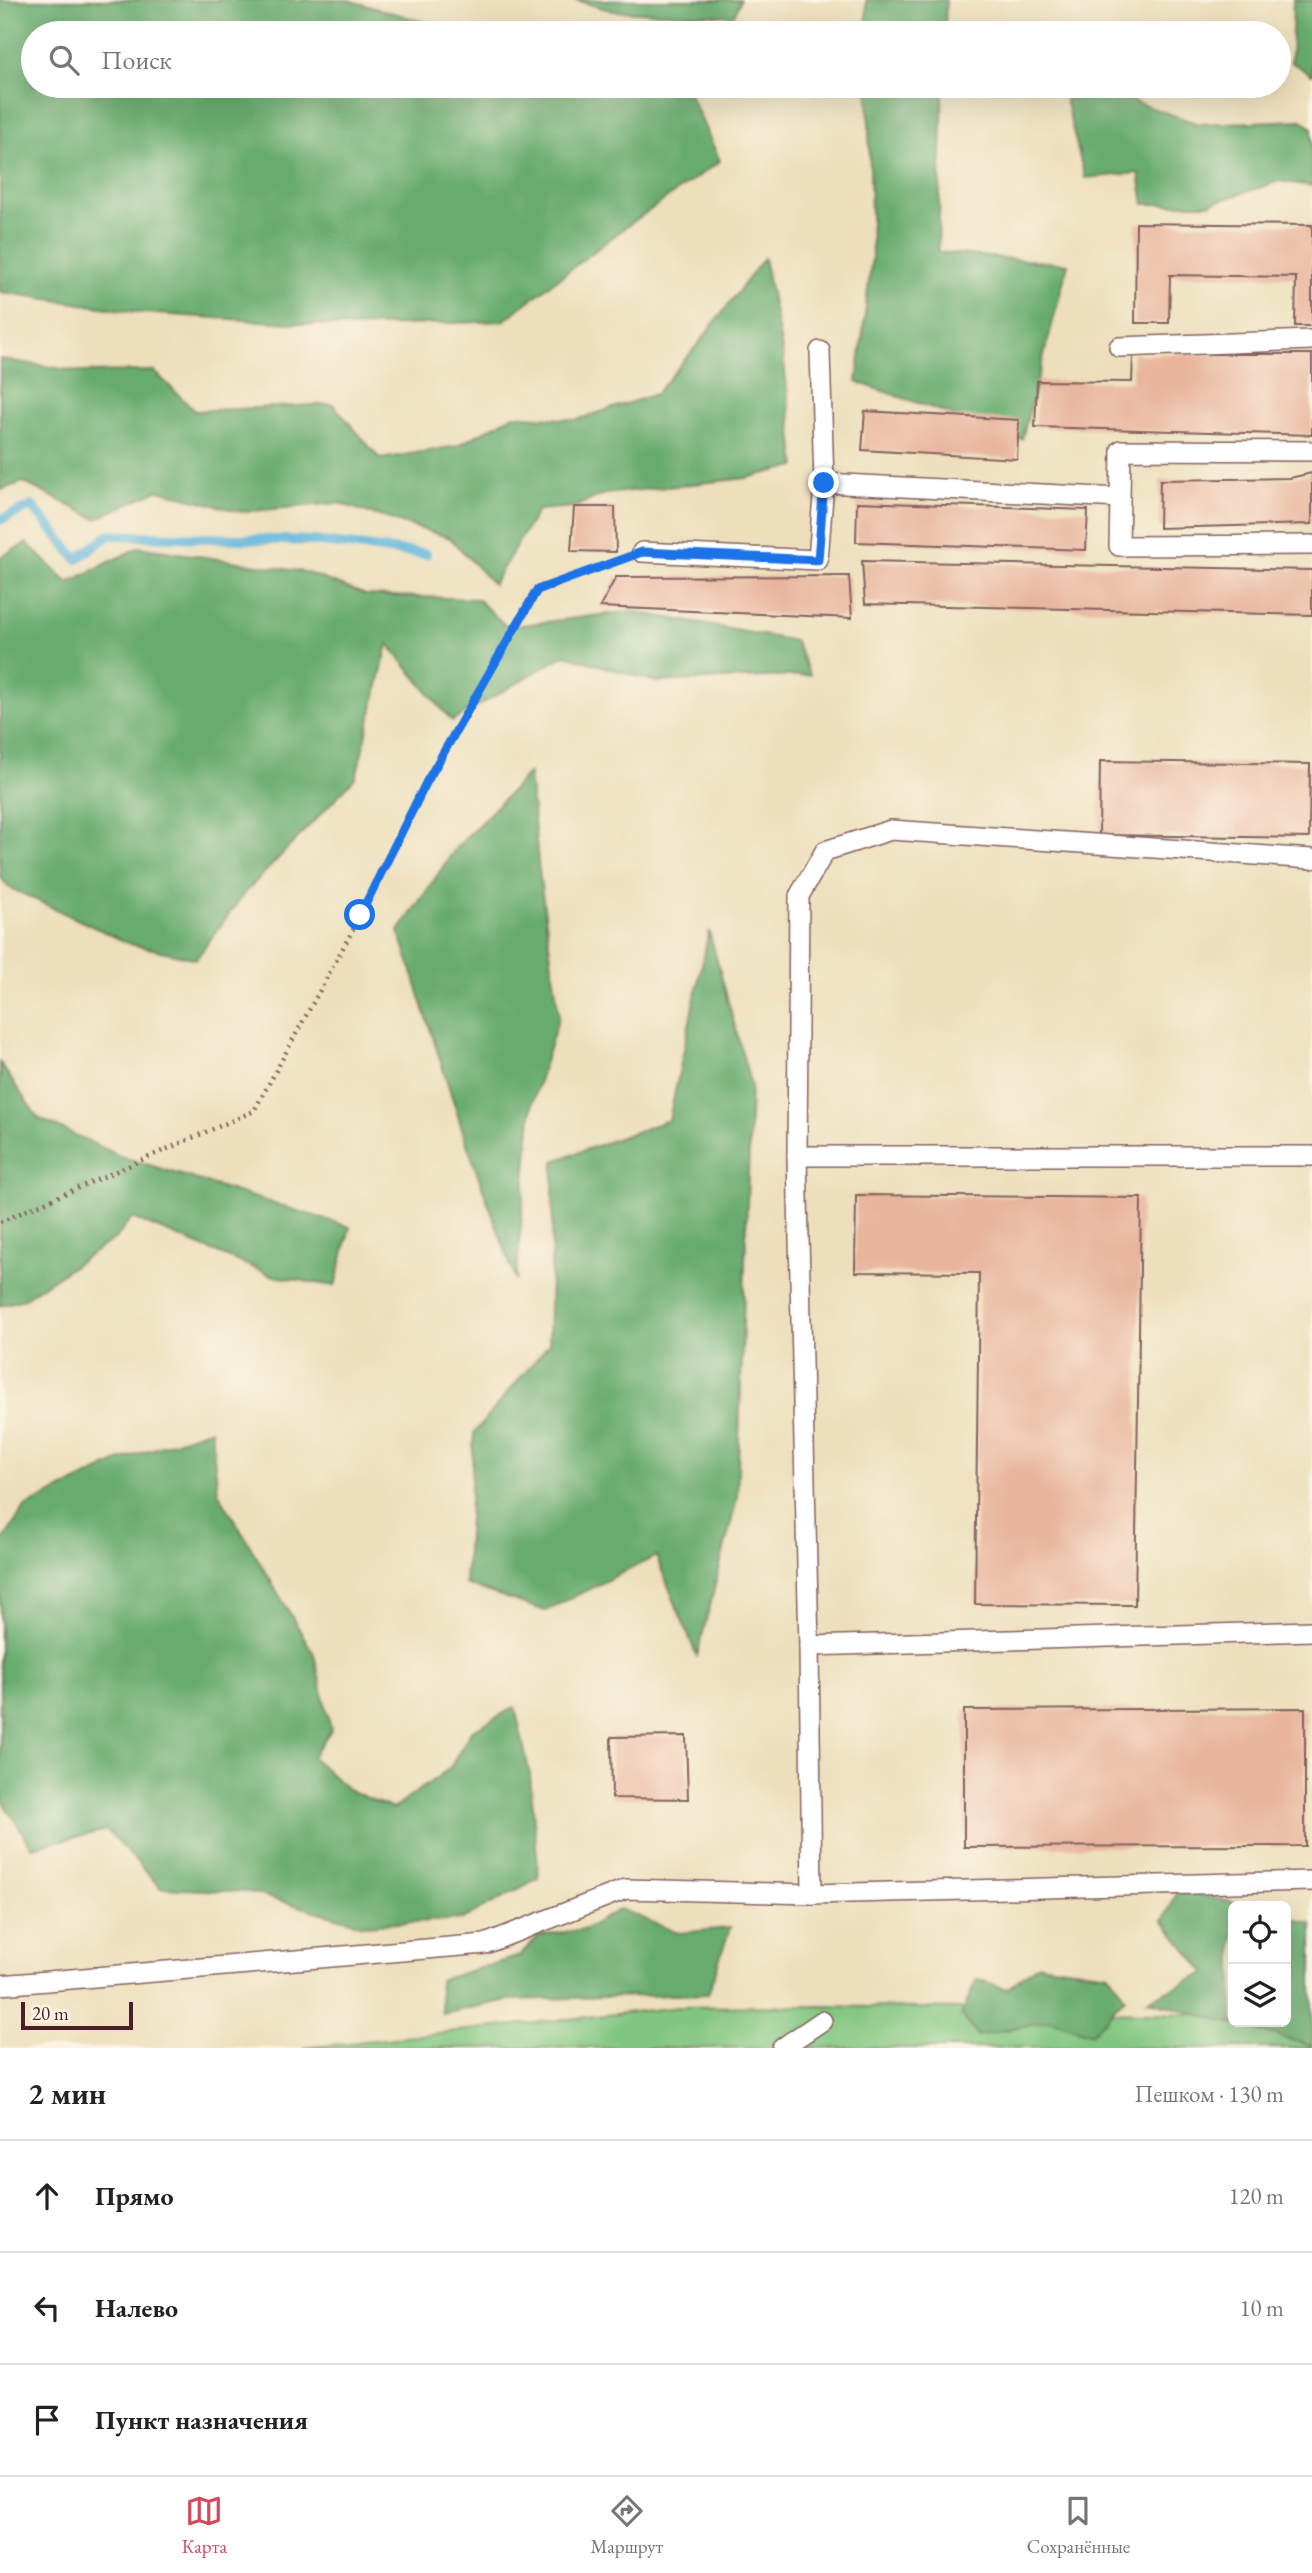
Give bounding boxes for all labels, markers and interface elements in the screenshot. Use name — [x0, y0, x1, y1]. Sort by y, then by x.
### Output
search box — [21, 21, 1291, 98]
icon: search — [45, 41, 83, 79]
text: Поиск — [101, 43, 172, 77]
route end — [808, 467, 839, 498]
route start — [344, 899, 375, 930]
map controls — [1228, 1901, 1291, 2027]
button: locate — [1228, 1901, 1291, 1964]
button: layers — [1228, 1964, 1291, 2027]
scale bar — [21, 1999, 133, 2031]
text: 20 m — [32, 2001, 69, 2026]
text: 2 мин — [28, 2074, 106, 2113]
text: Пешком · 130 m — [1135, 2079, 1284, 2109]
icon: ahead — [28, 2177, 66, 2215]
text: Прямо — [95, 2179, 174, 2213]
text: 120 m — [1228, 2181, 1284, 2211]
icon: left — [28, 2289, 66, 2327]
text: Налево — [95, 2291, 178, 2325]
text: 10 m — [1239, 2293, 1284, 2323]
icon: arrive — [28, 2401, 66, 2439]
text: Пункт назначения — [95, 2403, 308, 2437]
tab: Карта — [182, 2492, 227, 2559]
tab: Маршрут — [590, 2492, 663, 2559]
tab: Сохранённые — [1027, 2492, 1130, 2559]

